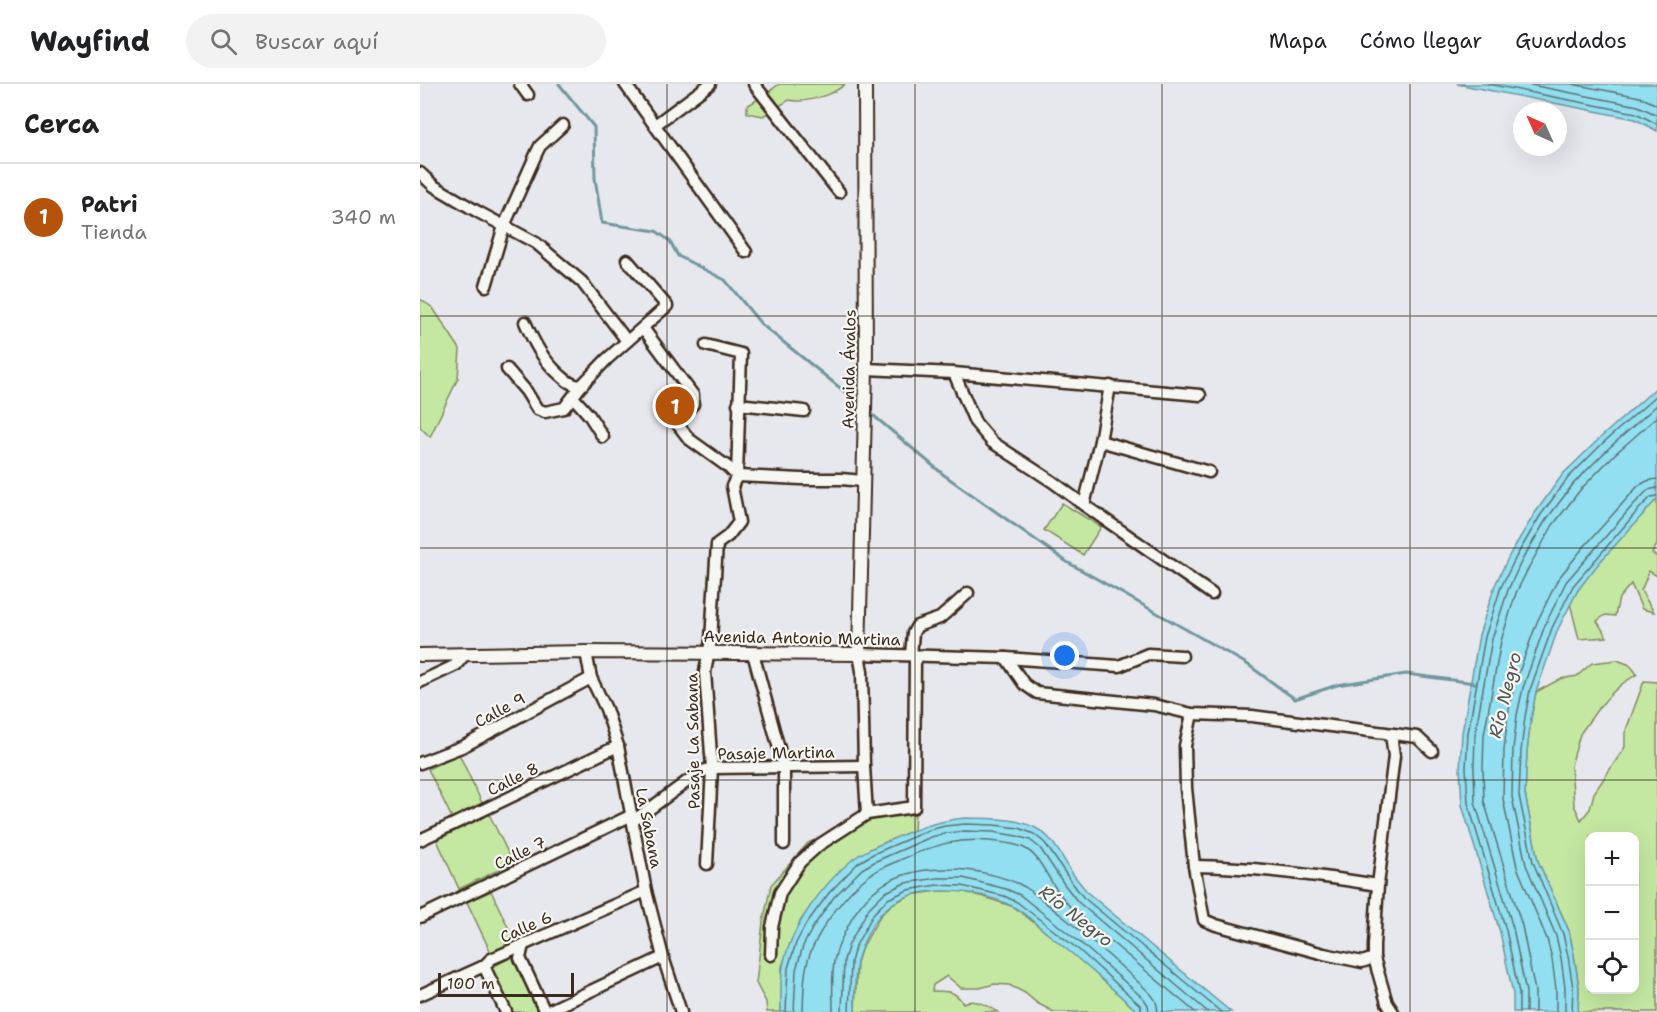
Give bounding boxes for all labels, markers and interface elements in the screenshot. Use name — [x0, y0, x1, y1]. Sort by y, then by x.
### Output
search box — [186, 14, 606, 68]
text: Wayfind — [30, 22, 150, 60]
icon: search — [207, 25, 240, 58]
text: Buscar aquí — [255, 27, 378, 56]
text: Mapa — [1269, 27, 1327, 55]
text: Cómo llegar — [1360, 27, 1482, 55]
text: Guardados — [1515, 27, 1627, 55]
north arrow — [1513, 102, 1567, 156]
text: Cerca — [24, 106, 99, 141]
text: Patri — [81, 190, 138, 219]
text: 1 — [39, 204, 48, 230]
text: 340 m — [331, 204, 396, 230]
text: Tienda — [81, 219, 147, 245]
street label: Avenida Ávalos — [837, 309, 861, 429]
pin: 1 — [656, 384, 694, 428]
street label: Avenida Antonio Martina — [703, 626, 901, 650]
your location — [1050, 641, 1079, 670]
water label: Río Negro — [1483, 649, 1527, 741]
street label: Pasaje La Sabana — [681, 673, 705, 809]
street label: Calle 9 — [471, 688, 529, 732]
street label: Pasaje Martina — [717, 741, 835, 765]
street label: Calle 8 — [484, 758, 542, 800]
street label: La Sabana — [631, 786, 667, 870]
street label: Calle 7 — [491, 832, 549, 874]
map controls — [1585, 832, 1639, 994]
button: + — [1585, 832, 1639, 886]
water label: Río Negro — [1034, 879, 1118, 953]
button: − — [1585, 886, 1639, 940]
street label: Calle 6 — [497, 906, 555, 948]
button: locate — [1585, 940, 1639, 994]
scale bar — [438, 970, 574, 998]
text: 100 m — [447, 973, 495, 994]

